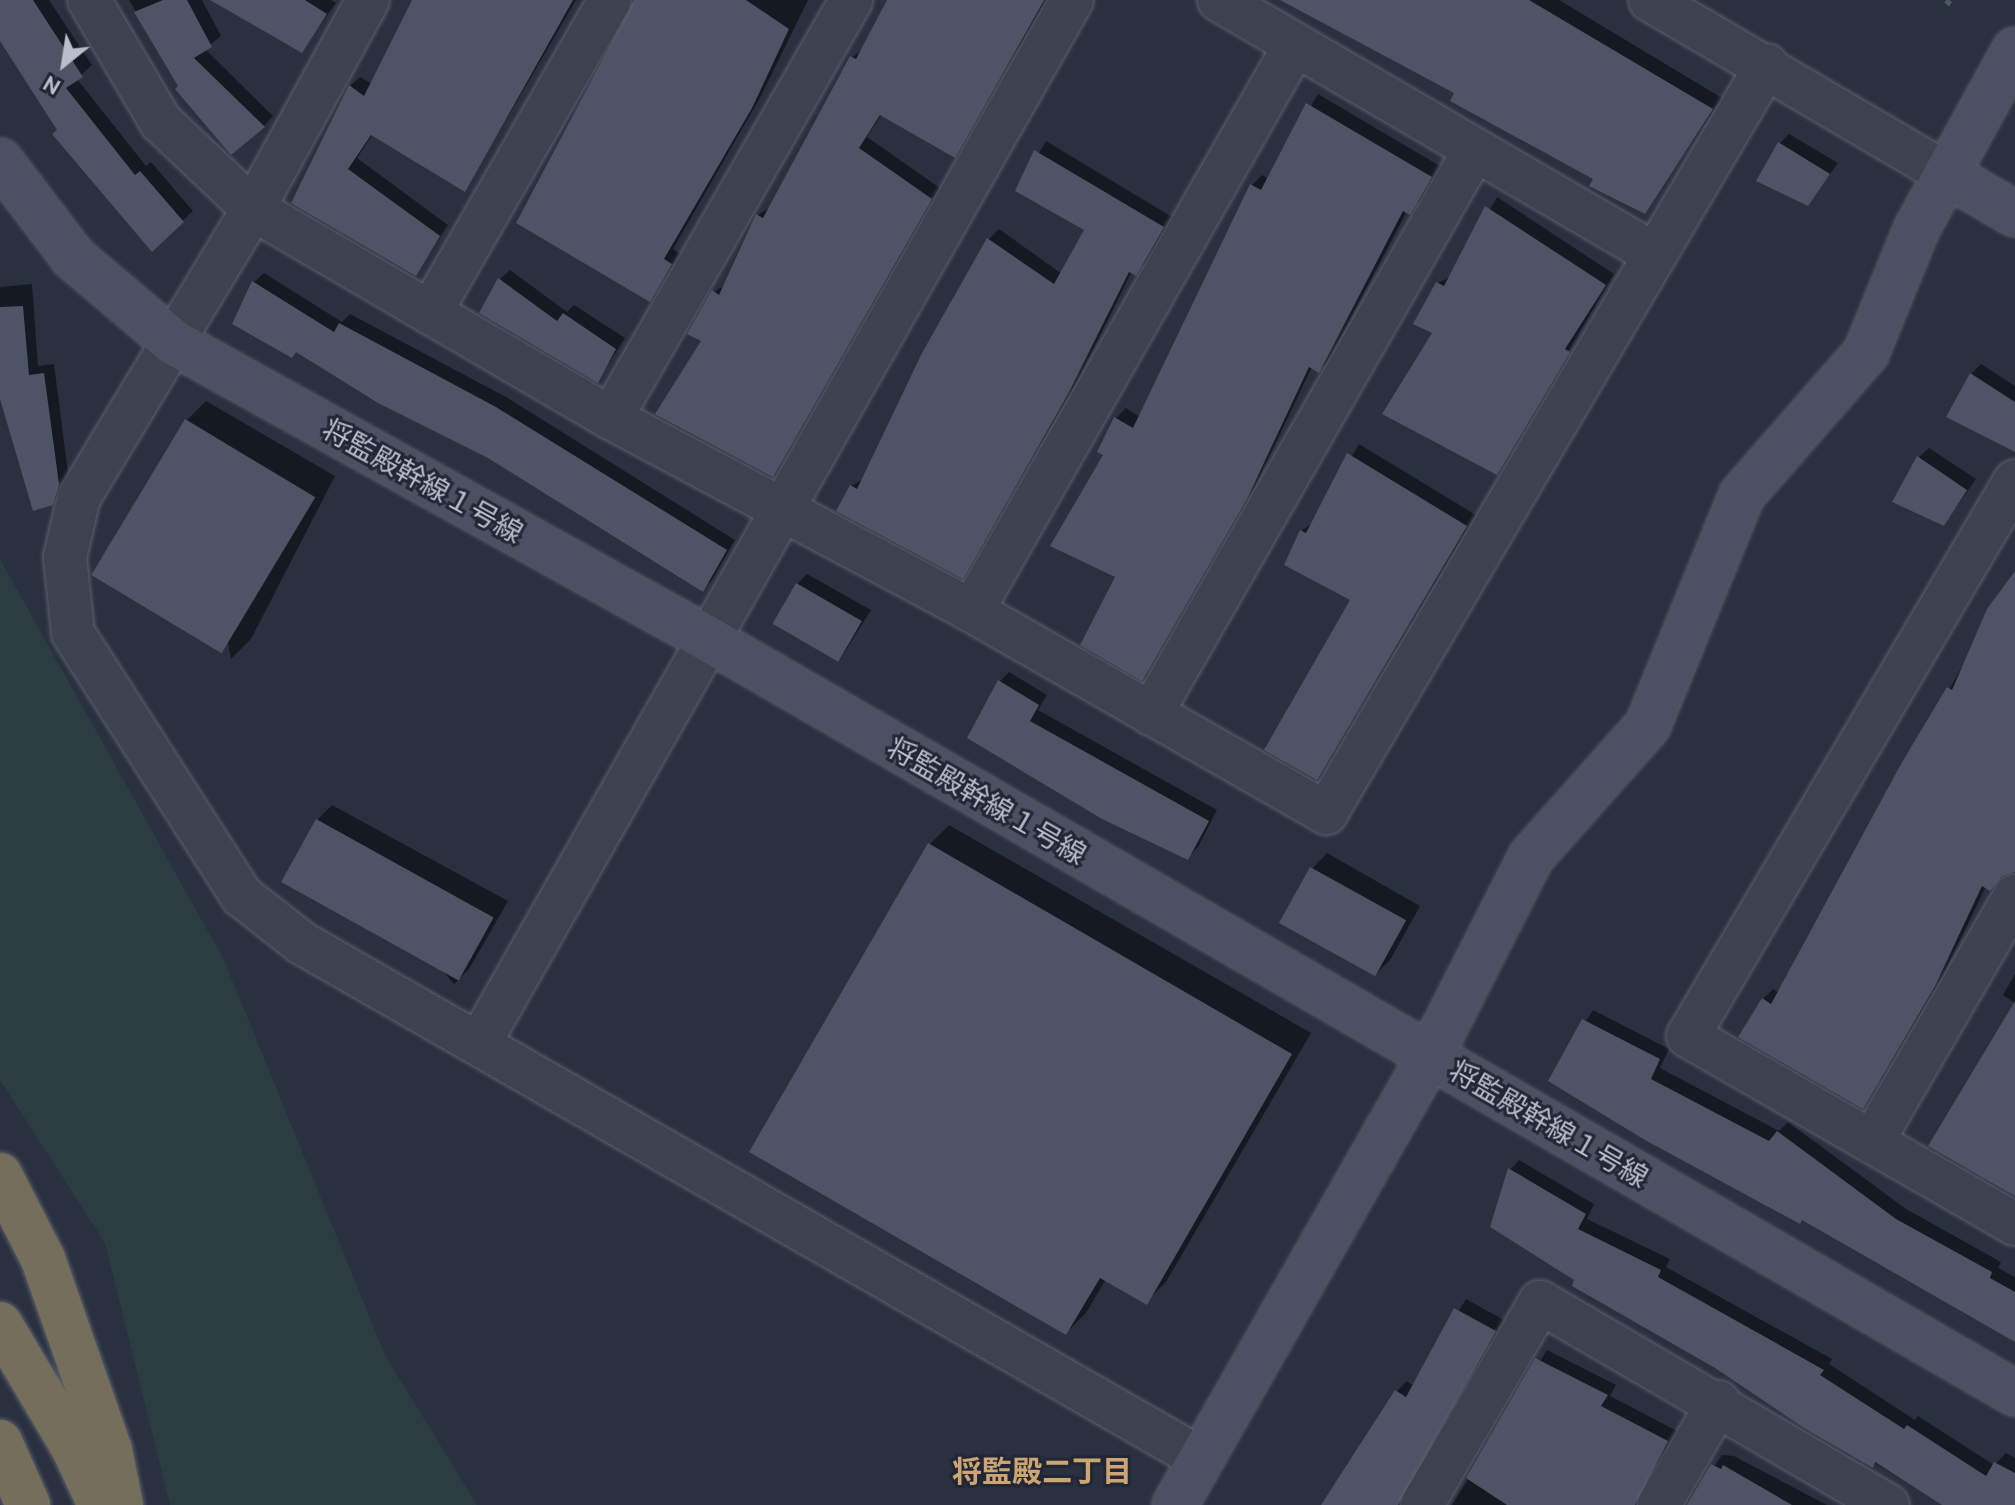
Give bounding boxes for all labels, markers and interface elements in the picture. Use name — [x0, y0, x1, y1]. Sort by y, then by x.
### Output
north arrow — [24, 24, 104, 104]
text: N — [38, 70, 65, 101]
street label: 将監殿幹線１号線 — [317, 412, 529, 550]
street label: 将監殿幹線１号線 — [882, 730, 1092, 872]
street label: 将監殿幹線１号線 — [1444, 1053, 1654, 1195]
district label: 将監殿二丁目 — [952, 1454, 1132, 1490]

